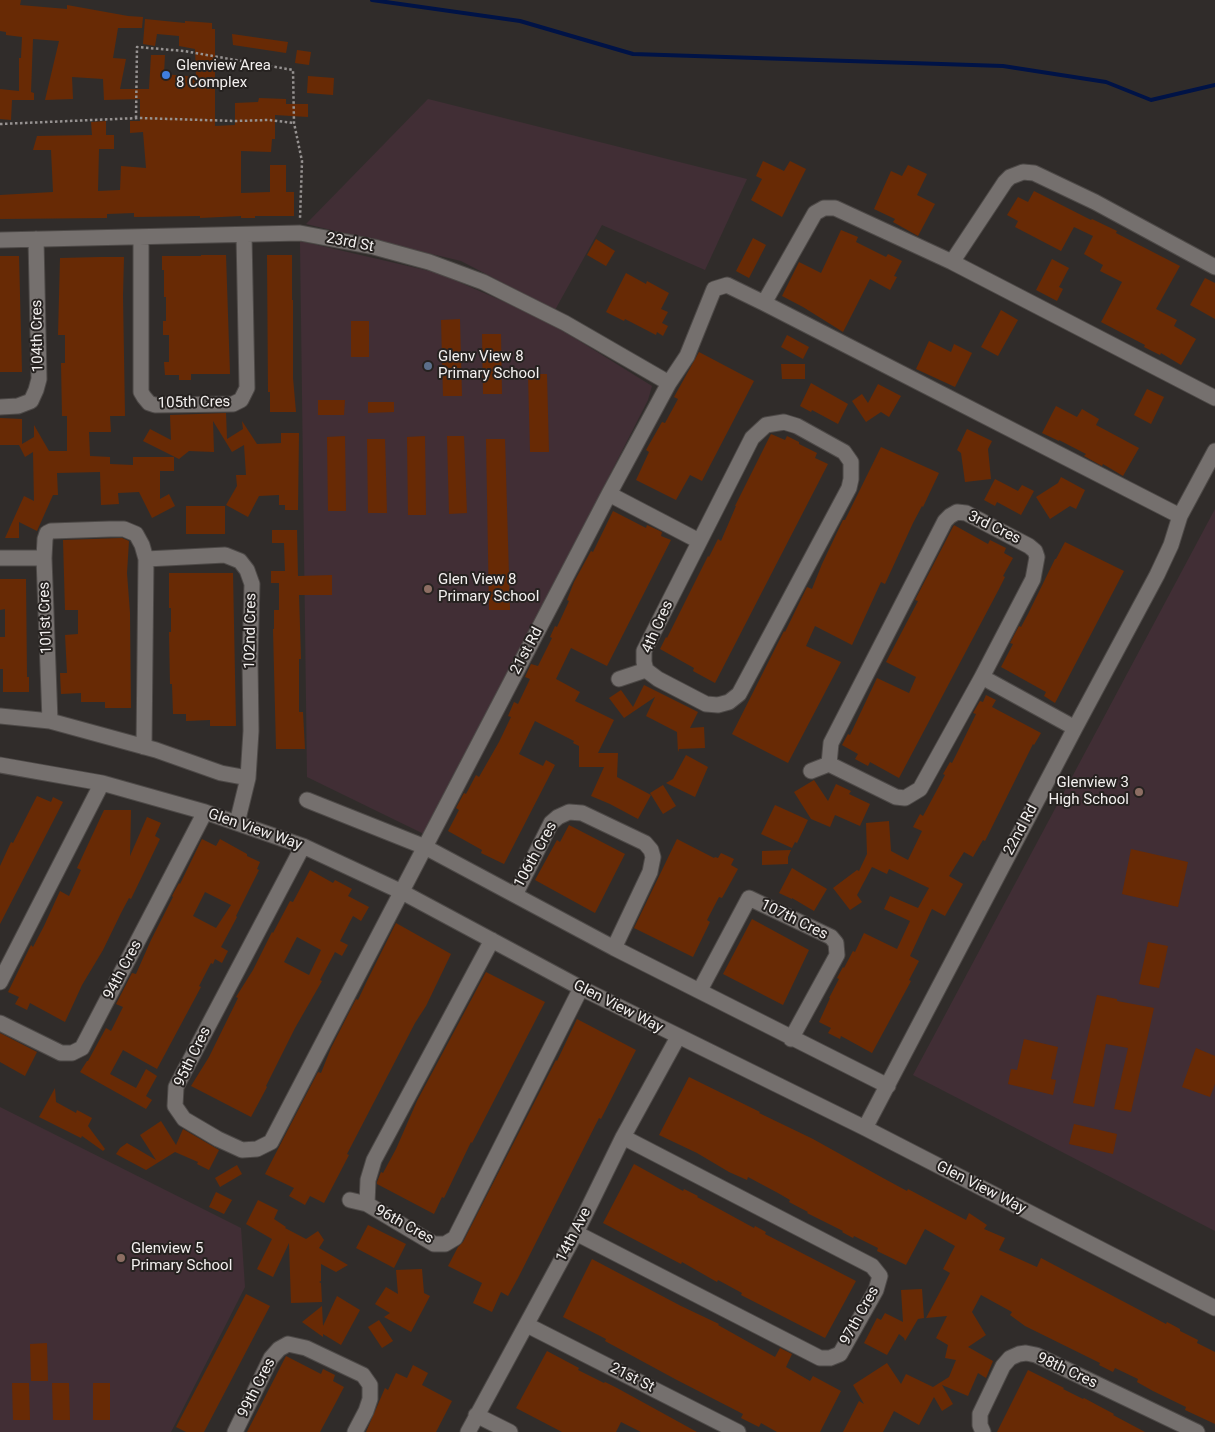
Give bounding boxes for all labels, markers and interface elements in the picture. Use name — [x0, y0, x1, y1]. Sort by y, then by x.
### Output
place label: Glenview Area 8 Complex — [176, 57, 271, 92]
marker: Glenview Area 8 Complex — [160, 69, 172, 81]
street label: 23rd St — [325, 230, 375, 256]
street label: 104th Cres — [28, 300, 48, 372]
place label: Glenv View 8 Primary School — [438, 348, 539, 383]
marker: Glenv View 8 Primary School — [422, 360, 434, 372]
street label: 105th Cres — [158, 393, 230, 413]
street label: 3rd Cres — [965, 508, 1023, 548]
place label: Glen View 8 Primary School — [438, 571, 539, 606]
street label: 101st Cres — [36, 582, 56, 654]
marker: Glen View 8 Primary School — [422, 583, 434, 595]
street label: 102nd Cres — [241, 593, 261, 669]
street label: 4th Cres — [638, 598, 678, 656]
street label: 21st Rd — [507, 624, 547, 678]
place label: Glenview 3 High School — [1048, 774, 1129, 809]
marker: Glenview 3 High School — [1133, 786, 1145, 798]
street label: 22nd Rd — [1000, 801, 1042, 859]
street label: Glen View Way — [206, 806, 304, 854]
street label: 106th Cres — [511, 819, 561, 891]
street label: 107th Cres — [757, 896, 831, 944]
street label: 94th Cres — [100, 937, 146, 1003]
street label: Glen View Way — [570, 977, 666, 1037]
street label: 95th Cres — [171, 1024, 215, 1090]
street label: Glen View Way — [933, 1158, 1029, 1218]
street label: 96th Cres — [372, 1202, 436, 1248]
street label: 14th Ave — [553, 1205, 595, 1265]
place label: Glenview 5 Primary School — [131, 1240, 232, 1275]
marker: Glenview 5 Primary School — [115, 1252, 127, 1264]
street label: 97th Cres — [837, 1284, 883, 1348]
street label: 98th Cres — [1034, 1349, 1100, 1393]
street label: 99th Cres — [234, 1355, 280, 1421]
street label: 21st St — [607, 1359, 657, 1397]

